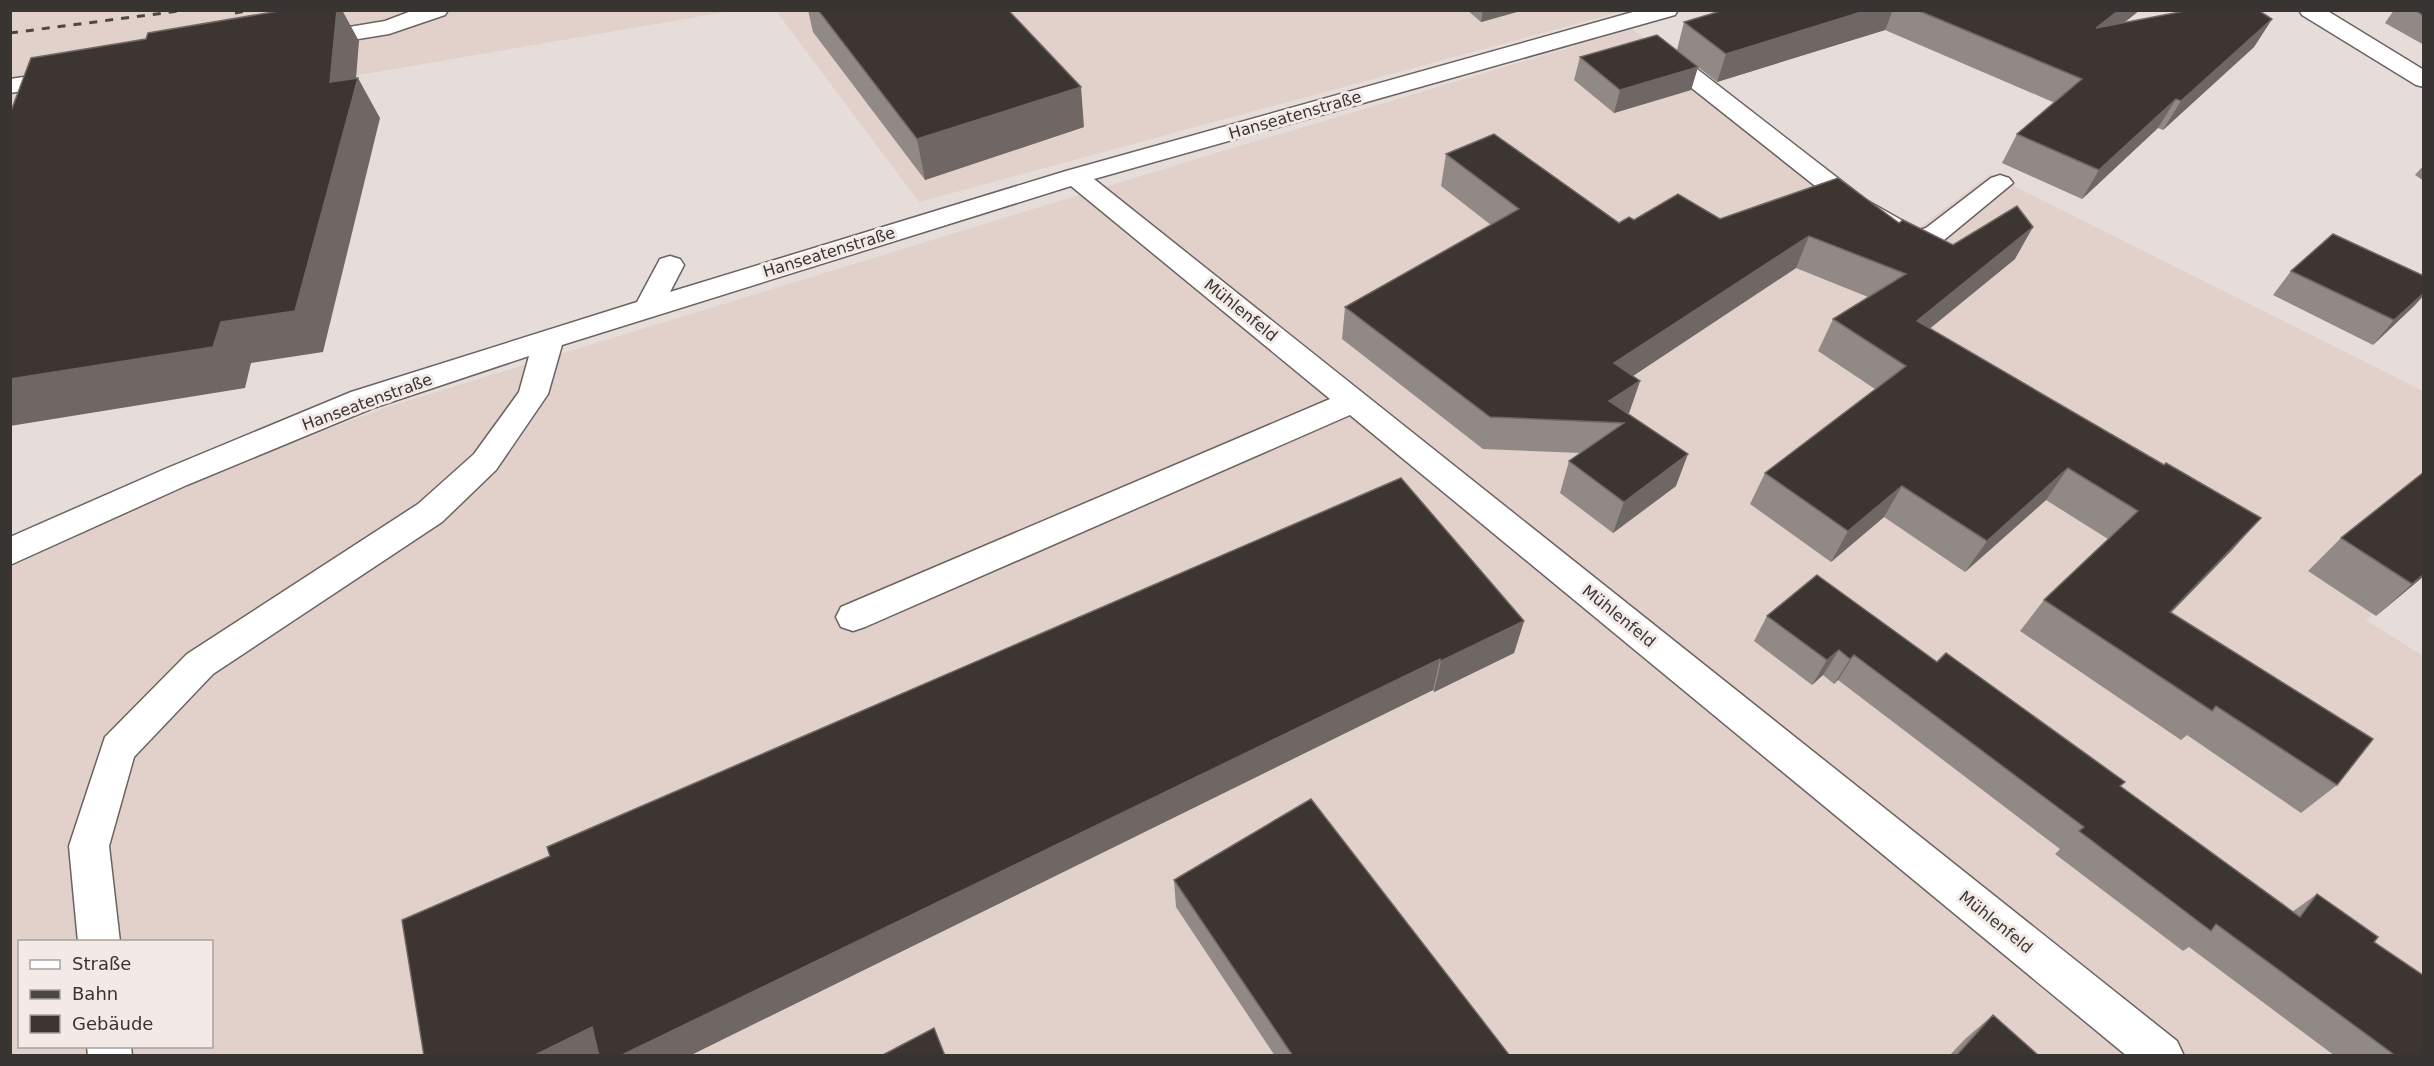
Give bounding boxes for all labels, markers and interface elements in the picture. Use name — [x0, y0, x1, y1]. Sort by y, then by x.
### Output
street label: Hanseatenstraße — [1226, 87, 1364, 143]
street label: Hanseatenstraße — [761, 223, 897, 281]
street label: Mühlenfeld — [1201, 275, 1281, 345]
street label: Hanseatenstraße — [299, 370, 435, 434]
street label: Mühlenfeld — [1579, 581, 1659, 651]
street label: Mühlenfeld — [1956, 887, 2036, 957]
legend — [18, 940, 213, 1048]
text: Straße — [72, 953, 131, 974]
text: Bahn — [72, 983, 118, 1004]
text: Gebäude — [72, 1013, 153, 1034]

